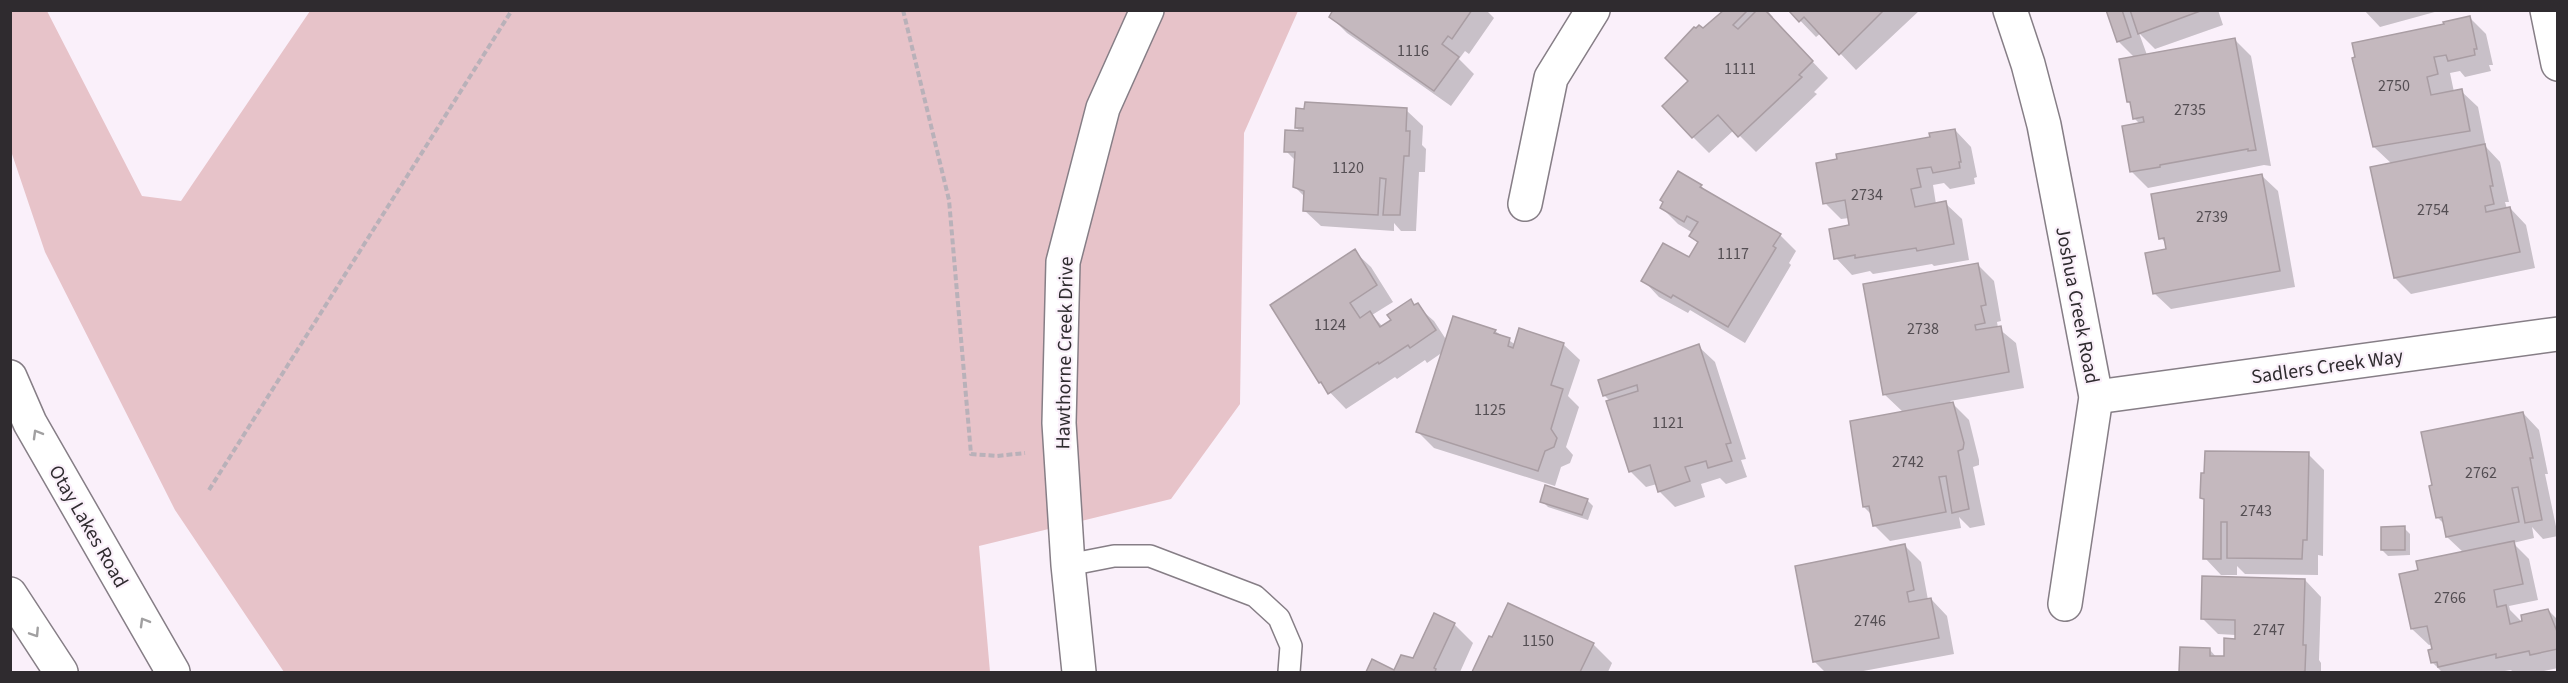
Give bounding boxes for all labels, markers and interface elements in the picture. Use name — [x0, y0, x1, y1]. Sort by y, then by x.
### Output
house number: 1116 — [1397, 40, 1429, 62]
house number: 1111 — [1724, 58, 1756, 80]
house number: 2750 — [2378, 75, 2410, 97]
house number: 2735 — [2174, 99, 2206, 121]
house number: 1120 — [1332, 157, 1364, 179]
house number: 2734 — [1851, 184, 1883, 206]
house number: 2754 — [2417, 199, 2449, 221]
house number: 2739 — [2196, 206, 2228, 228]
street label: Joshua Creek Road — [2048, 224, 2106, 386]
house number: 1117 — [1717, 243, 1749, 265]
street label: Hawthorne Creek Drive — [1049, 256, 1081, 450]
house number: 1124 — [1314, 314, 1346, 336]
house number: 2738 — [1907, 318, 1939, 340]
street label: Sadlers Creek Way — [2250, 342, 2405, 391]
house number: 1125 — [1474, 399, 1506, 421]
house number: 1121 — [1652, 412, 1684, 434]
one-way arrow — [33, 430, 44, 440]
house number: 2742 — [1892, 451, 1924, 473]
street label: Otay Lakes Road — [42, 460, 135, 593]
house number: 2762 — [2465, 462, 2497, 484]
house number: 2743 — [2240, 500, 2272, 522]
house number: 2766 — [2434, 587, 2466, 609]
house number: 2746 — [1854, 610, 1886, 632]
one-way arrow — [140, 618, 151, 628]
house number: 2747 — [2253, 619, 2285, 641]
one-way arrow — [28, 627, 40, 637]
house number: 1150 — [1522, 630, 1554, 652]

